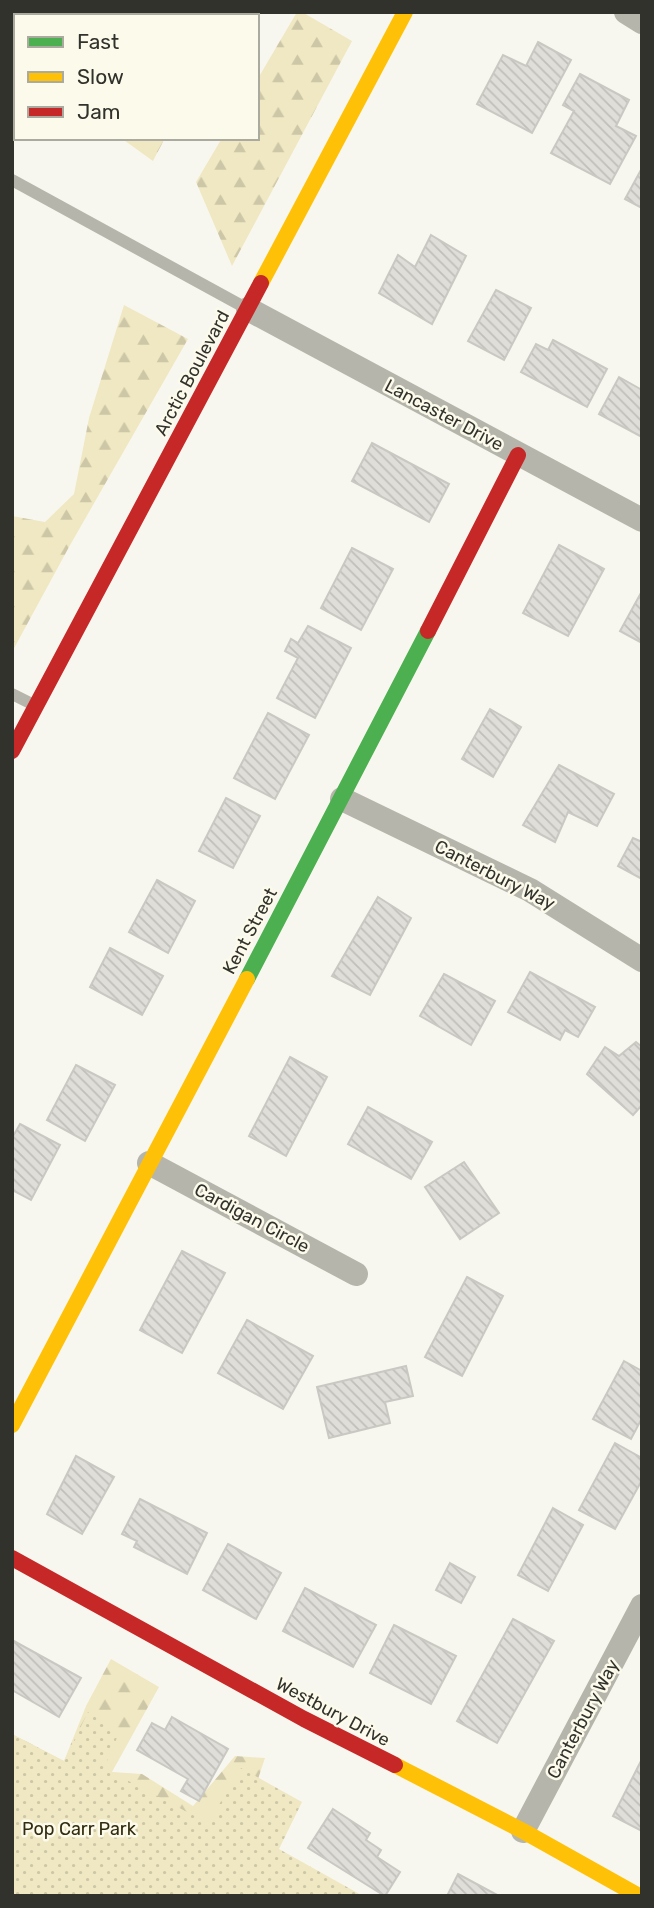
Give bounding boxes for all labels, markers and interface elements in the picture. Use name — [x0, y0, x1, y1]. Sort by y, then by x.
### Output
legend — [14, 14, 259, 140]
text: Fast — [77, 29, 119, 54]
text: Slow — [77, 64, 124, 89]
text: Jam — [77, 99, 121, 124]
street label: Arctic Boulevard — [150, 307, 234, 439]
street label: Lancaster Drive — [381, 374, 507, 456]
street label: Canterbury Way — [431, 835, 559, 915]
street label: Kent Street — [218, 884, 282, 978]
street label: Cardigan Circle — [191, 1178, 313, 1258]
street label: Canterbury Way — [542, 1655, 624, 1783]
street label: Westbury Drive — [272, 1673, 394, 1751]
park label: Pop Carr Park — [22, 1818, 137, 1840]

